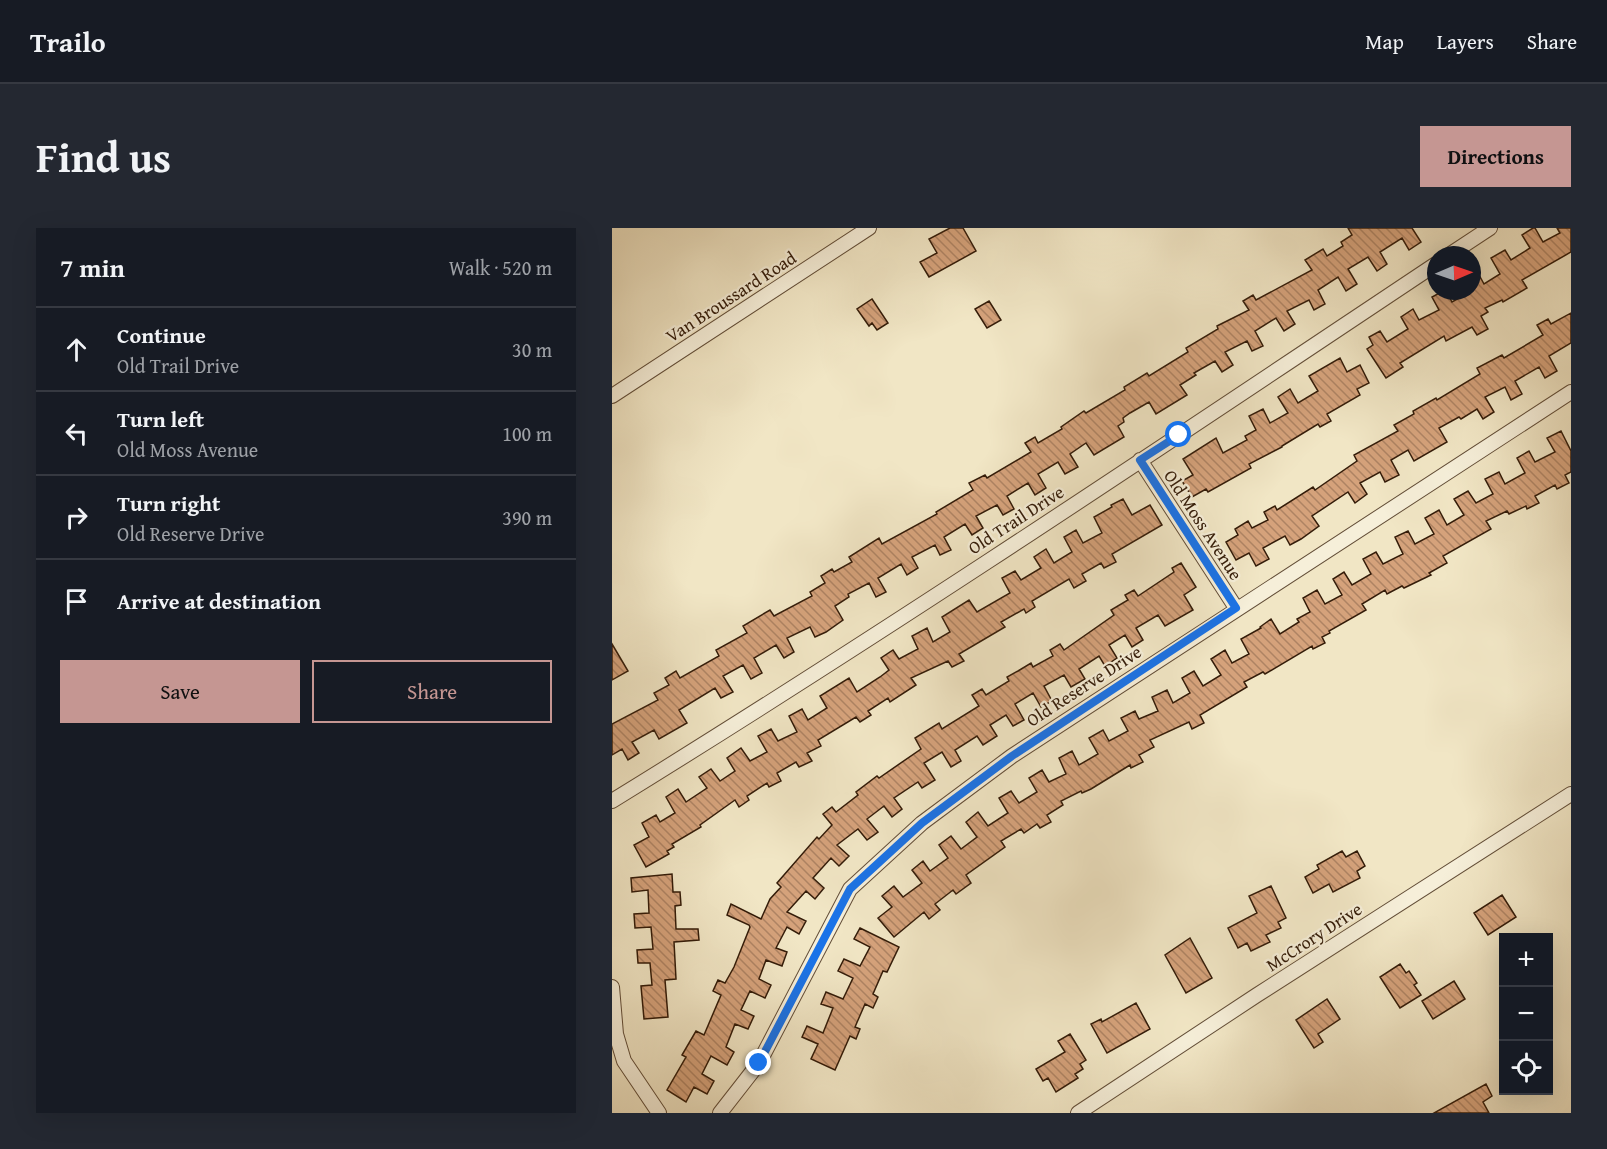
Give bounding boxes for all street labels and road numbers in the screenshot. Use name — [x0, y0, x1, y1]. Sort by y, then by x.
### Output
street label: Van Broussard Road — [660, 244, 802, 349]
street label: Old Moss Avenue — [1157, 464, 1249, 585]
street label: Old Trail Drive — [962, 478, 1069, 561]
street label: Old Reserve Drive — [1021, 638, 1147, 733]
street label: McCrory Drive — [1260, 895, 1367, 978]

